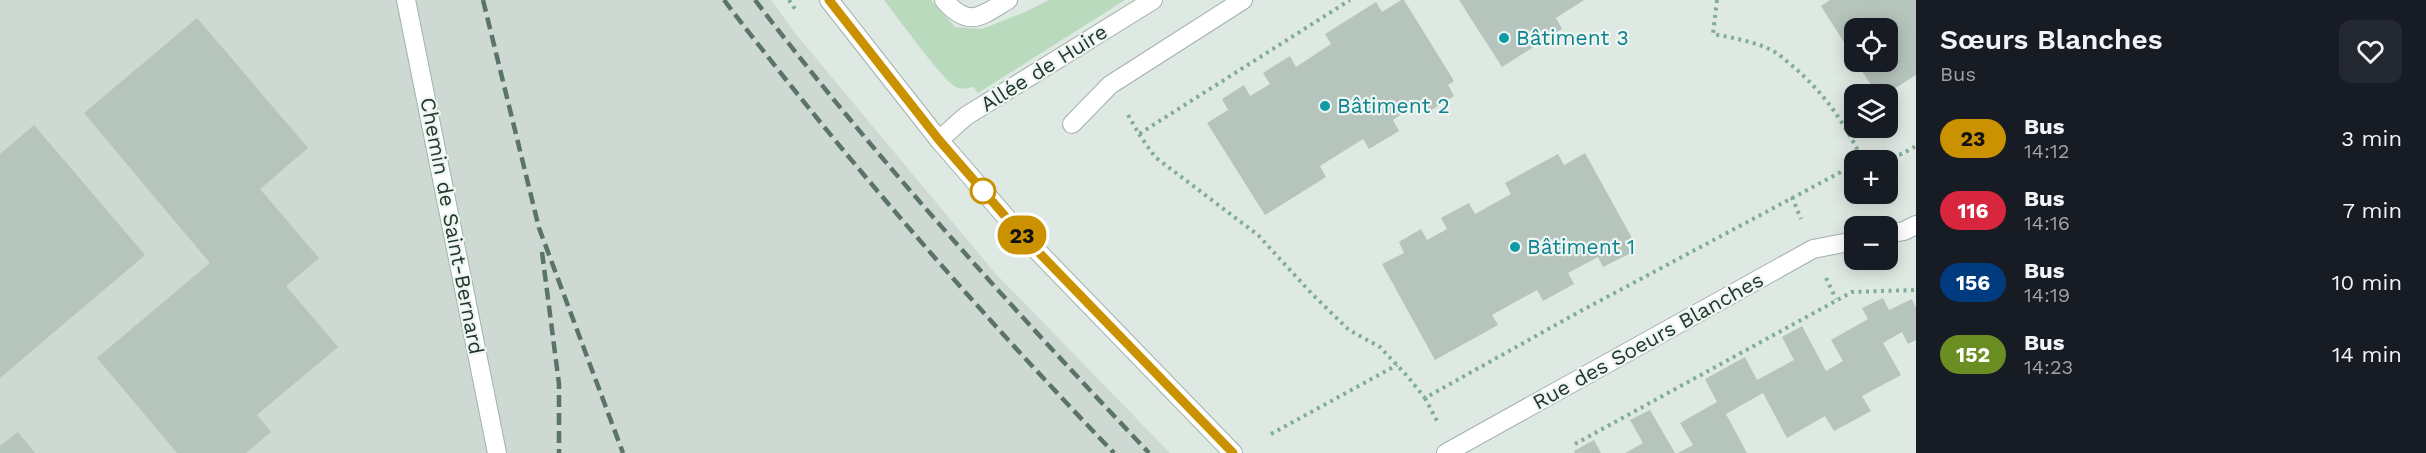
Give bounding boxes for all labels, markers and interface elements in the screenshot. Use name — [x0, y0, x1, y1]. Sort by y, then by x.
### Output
map controls — [1844, 18, 1898, 270]
button: locate — [1844, 18, 1898, 72]
street label: Allée de Huire — [976, 19, 1112, 117]
button: heart — [2339, 20, 2402, 83]
text: Sœurs Blanches — [1940, 23, 2163, 56]
place label: Bâtiment 3 — [1516, 25, 1629, 50]
marker: Bâtiment 3 — [1497, 31, 1511, 45]
text: Bus — [1940, 62, 1976, 86]
button: layers — [1844, 84, 1898, 138]
place label: Bâtiment 2 — [1337, 93, 1450, 118]
street label: Chemin de Saint-Bernard — [415, 95, 490, 357]
marker: Bâtiment 2 — [1318, 99, 1332, 113]
text: Bus — [2024, 114, 2064, 139]
text: 23 — [1961, 126, 1985, 151]
text: 3 min — [2341, 126, 2402, 151]
text: 14:12 — [2024, 139, 2069, 163]
button: + — [1844, 150, 1898, 204]
unlabelled marker — [970, 178, 996, 204]
text: Bus — [2024, 186, 2064, 211]
text: 116 — [1957, 198, 1989, 223]
text: 7 min — [2342, 198, 2402, 223]
text: 14:16 — [2024, 211, 2070, 235]
line badge: 23 — [995, 216, 1049, 254]
button: − — [1844, 216, 1898, 270]
text: 23 — [1010, 223, 1034, 248]
place label: Bâtiment 1 — [1527, 234, 1635, 259]
marker: Bâtiment 1 — [1508, 240, 1522, 254]
text: Bus — [2024, 258, 2064, 283]
street label: Rue des Soeurs Blanches — [1528, 267, 1767, 415]
text: 156 — [1956, 270, 1990, 295]
text: 10 min — [2332, 270, 2402, 295]
text: 14:19 — [2024, 283, 2070, 307]
text: Bus — [2024, 330, 2064, 355]
text: 152 — [1956, 342, 1990, 367]
text: 14 min — [2332, 342, 2402, 367]
text: 14:23 — [2024, 355, 2073, 379]

